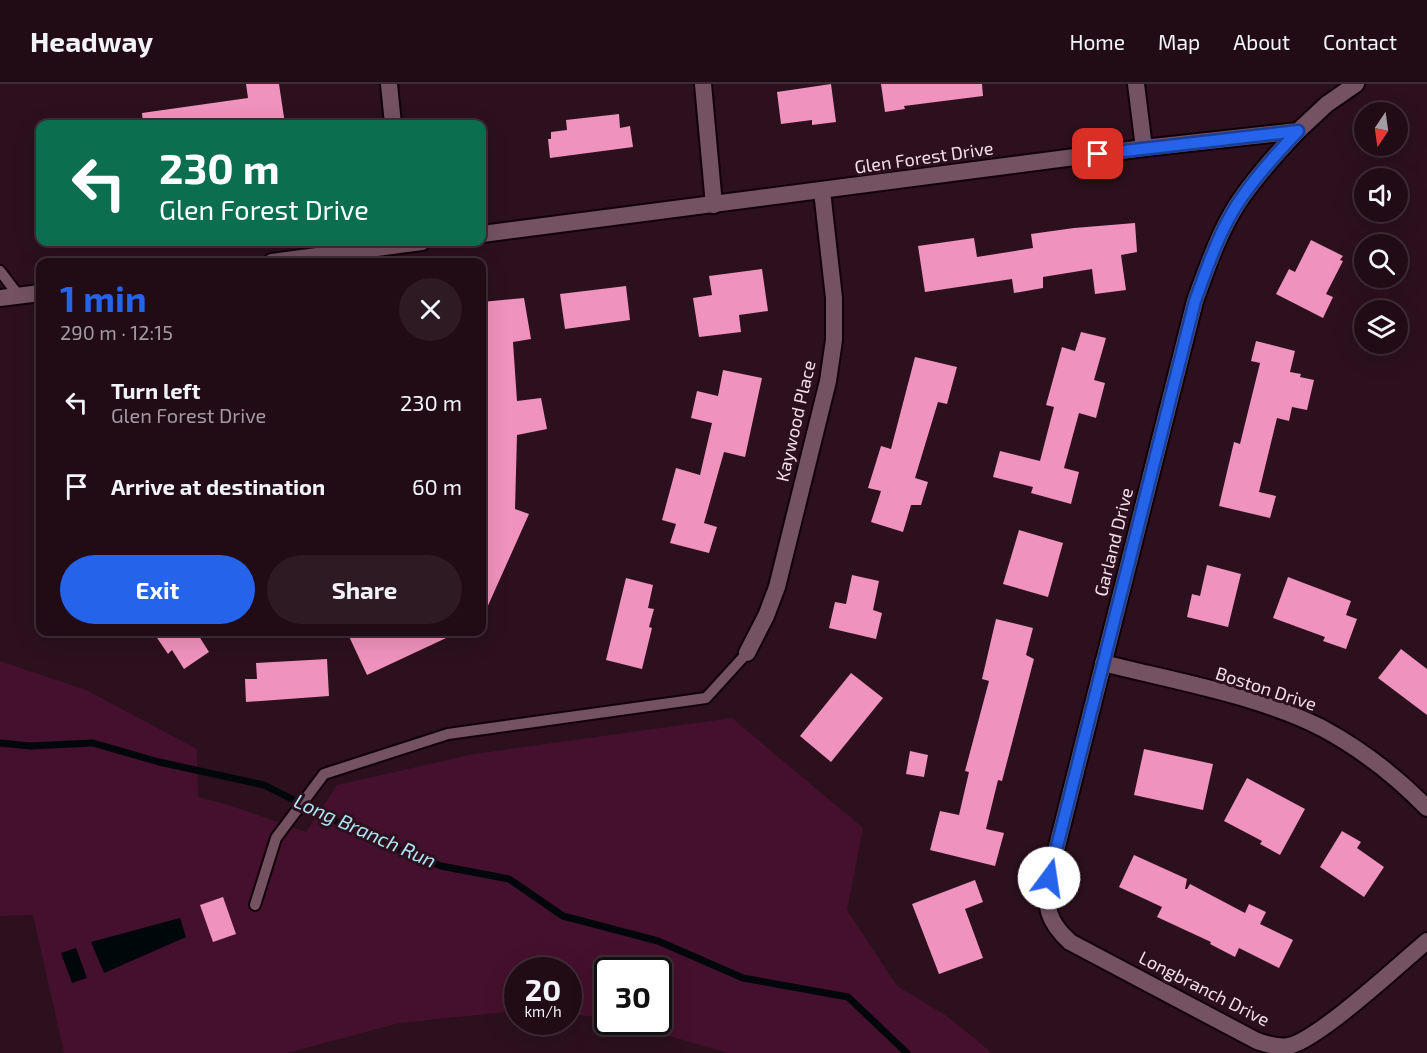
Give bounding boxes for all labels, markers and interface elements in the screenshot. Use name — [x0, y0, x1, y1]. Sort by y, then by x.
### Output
text: Headway — [30, 24, 153, 58]
text: Home — [1069, 29, 1125, 54]
text: Map — [1158, 29, 1200, 54]
text: About — [1233, 29, 1290, 54]
text: Contact — [1323, 29, 1397, 54]
north arrow — [1354, 102, 1408, 156]
map controls — [1354, 102, 1408, 354]
pin — [1072, 128, 1123, 179]
street label: Glen Forest Drive — [853, 136, 995, 178]
icon: arrive — [1081, 137, 1114, 170]
text: 230 m — [159, 142, 280, 192]
icon: left — [60, 144, 138, 222]
button: sound — [1354, 168, 1408, 222]
text: Glen Forest Drive — [159, 193, 369, 225]
button: search — [1354, 234, 1408, 288]
text: 1 min — [60, 276, 147, 319]
button: close — [399, 278, 462, 341]
button: layers — [1354, 300, 1408, 354]
text: 290 m · 12:15 — [60, 320, 173, 344]
street label: Kaywood Place — [770, 358, 820, 484]
text: Turn left — [111, 377, 200, 403]
icon: left — [60, 386, 93, 419]
text: 230 m — [400, 389, 462, 415]
text: Glen Forest Drive — [111, 403, 266, 427]
icon: arrive — [60, 470, 93, 503]
text: Arrive at destination — [111, 473, 325, 499]
text: 60 m — [412, 473, 462, 499]
street label: Garland Drive — [1089, 485, 1137, 598]
button: Exit — [60, 555, 255, 624]
button: Share — [267, 555, 462, 624]
street label: Boston Drive — [1213, 661, 1320, 715]
water label: Long Branch Run — [291, 788, 440, 872]
position arrow — [1017, 846, 1081, 910]
street label: Longbranch Drive — [1135, 946, 1273, 1031]
speed limit sign: 30 — [594, 957, 672, 1035]
text: 20 — [525, 971, 561, 1007]
text: km/h — [524, 1002, 562, 1020]

